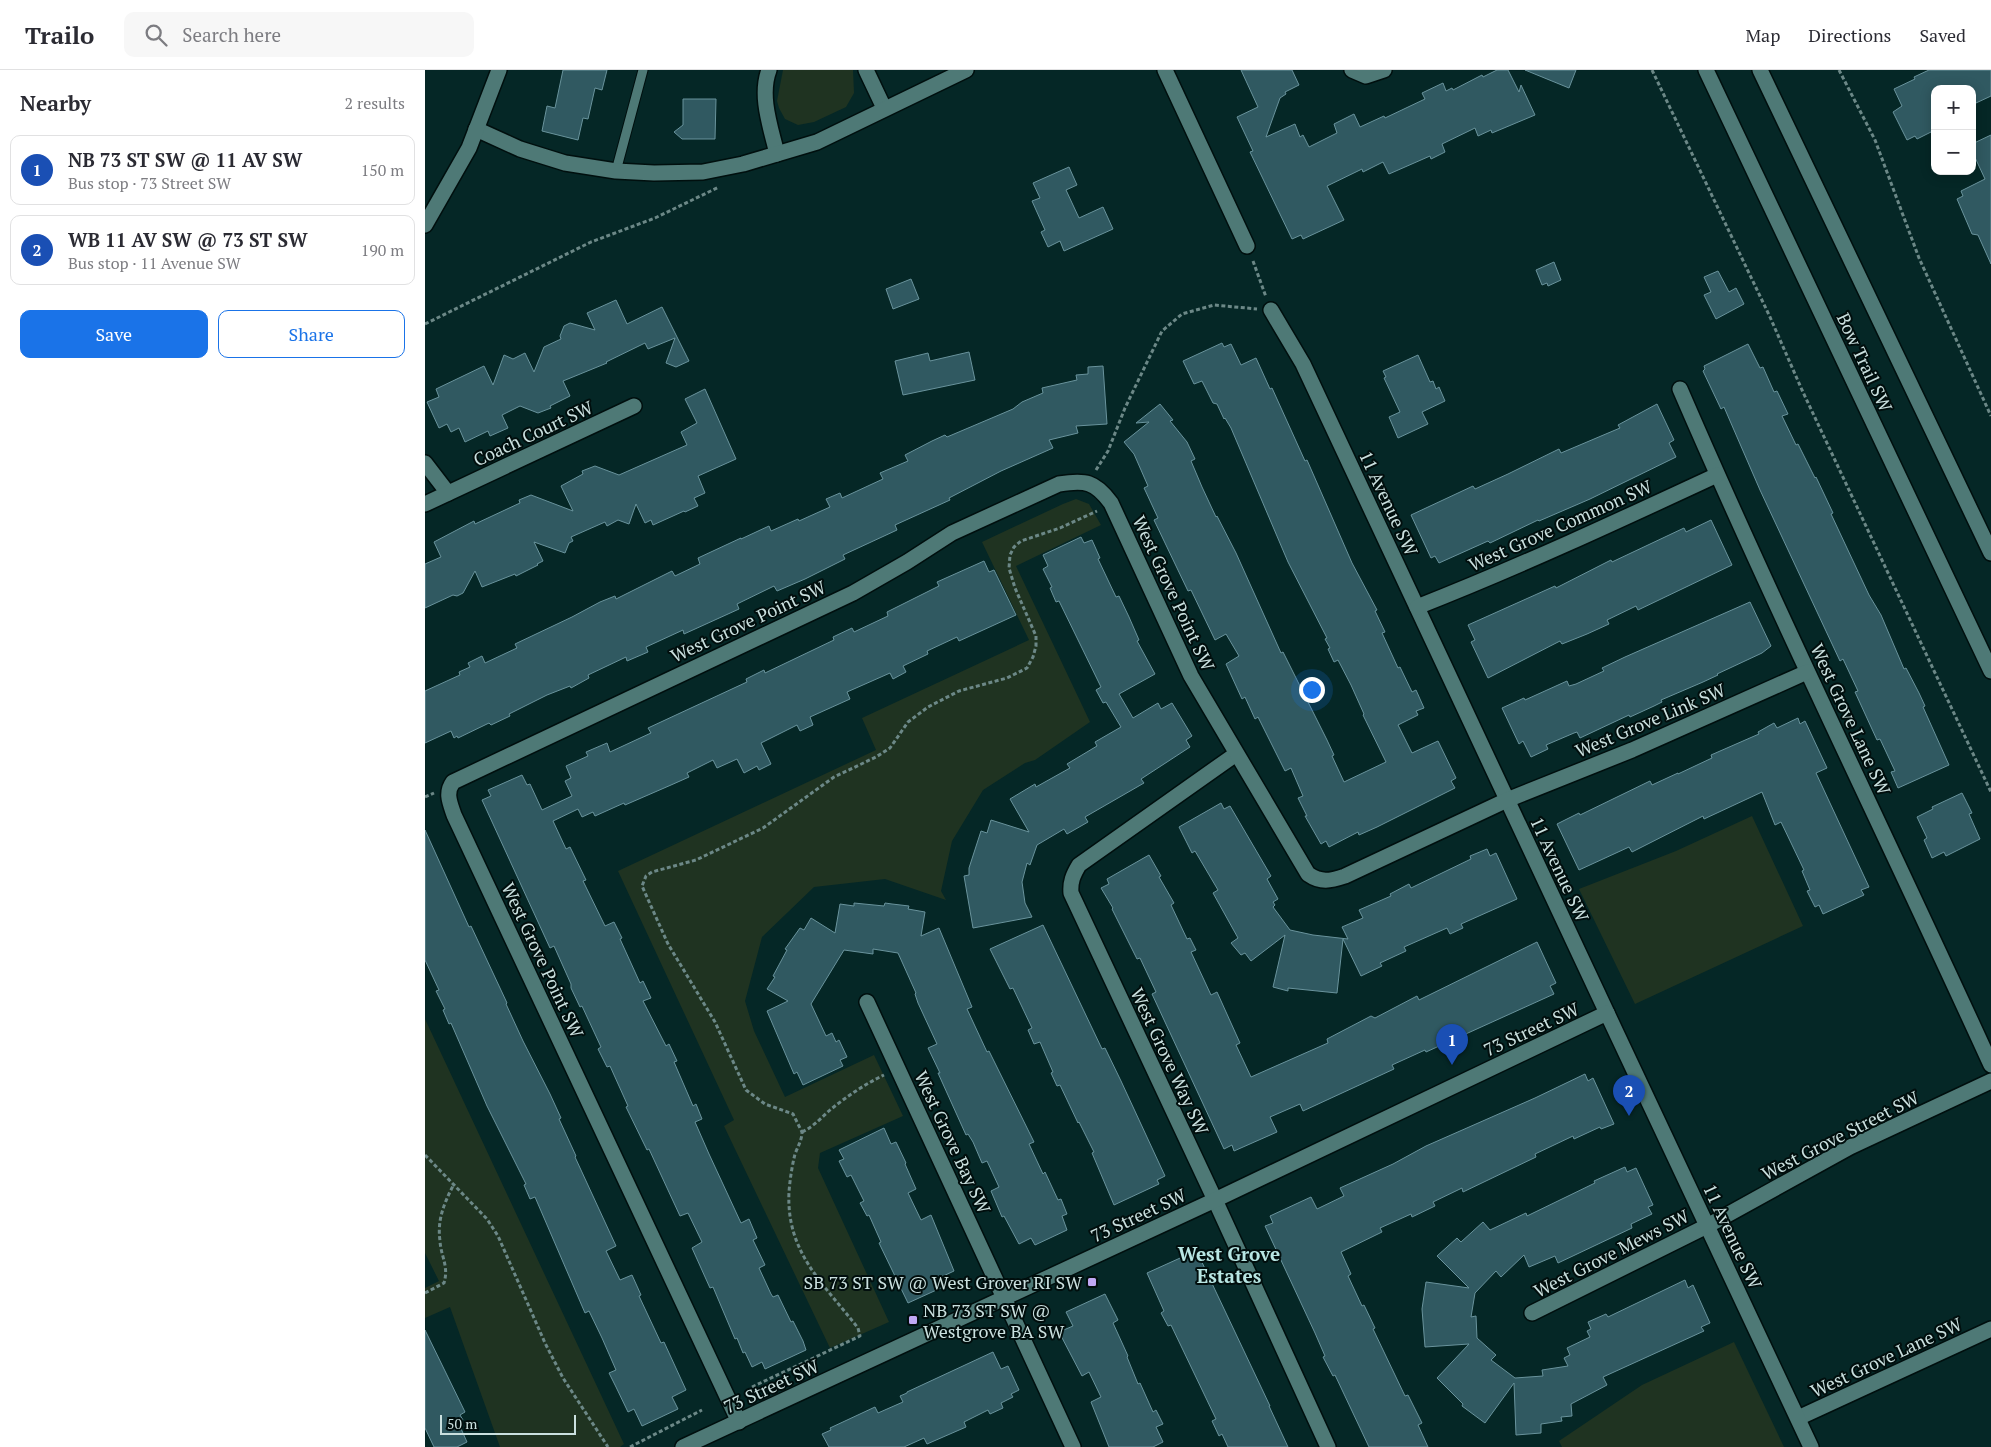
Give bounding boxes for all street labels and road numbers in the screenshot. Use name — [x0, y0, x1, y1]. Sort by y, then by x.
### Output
street label: Bow Trail SW — [1832, 309, 1898, 416]
street label: Coach Court SW — [469, 395, 597, 471]
street label: 11 Avenue SW — [1354, 447, 1424, 559]
street label: West Grove Common SW — [1465, 474, 1656, 576]
street label: West Grove Point SW — [1128, 512, 1221, 675]
street label: West Grove Point SW — [667, 574, 830, 667]
street label: West Grove Lane SW — [1805, 639, 1897, 799]
street label: West Grove Link SW — [1571, 677, 1729, 762]
street label: 11 Avenue SW — [1525, 813, 1595, 925]
street label: West Grove Point SW — [497, 879, 590, 1042]
street label: West Grove Way SW — [1125, 984, 1215, 1138]
street label: 73 Street SW — [1480, 996, 1583, 1062]
street label: West Grove Bay SW — [909, 1067, 997, 1217]
street label: West Grove Street SW — [1757, 1085, 1923, 1185]
street label: 11 Avenue SW — [1698, 1180, 1768, 1292]
street label: 73 Street SW — [1087, 1182, 1190, 1248]
street label: West Grove Mews SW — [1529, 1203, 1693, 1303]
street label: West Grove Lane SW — [1806, 1311, 1966, 1403]
street label: 73 Street SW — [720, 1353, 823, 1419]

